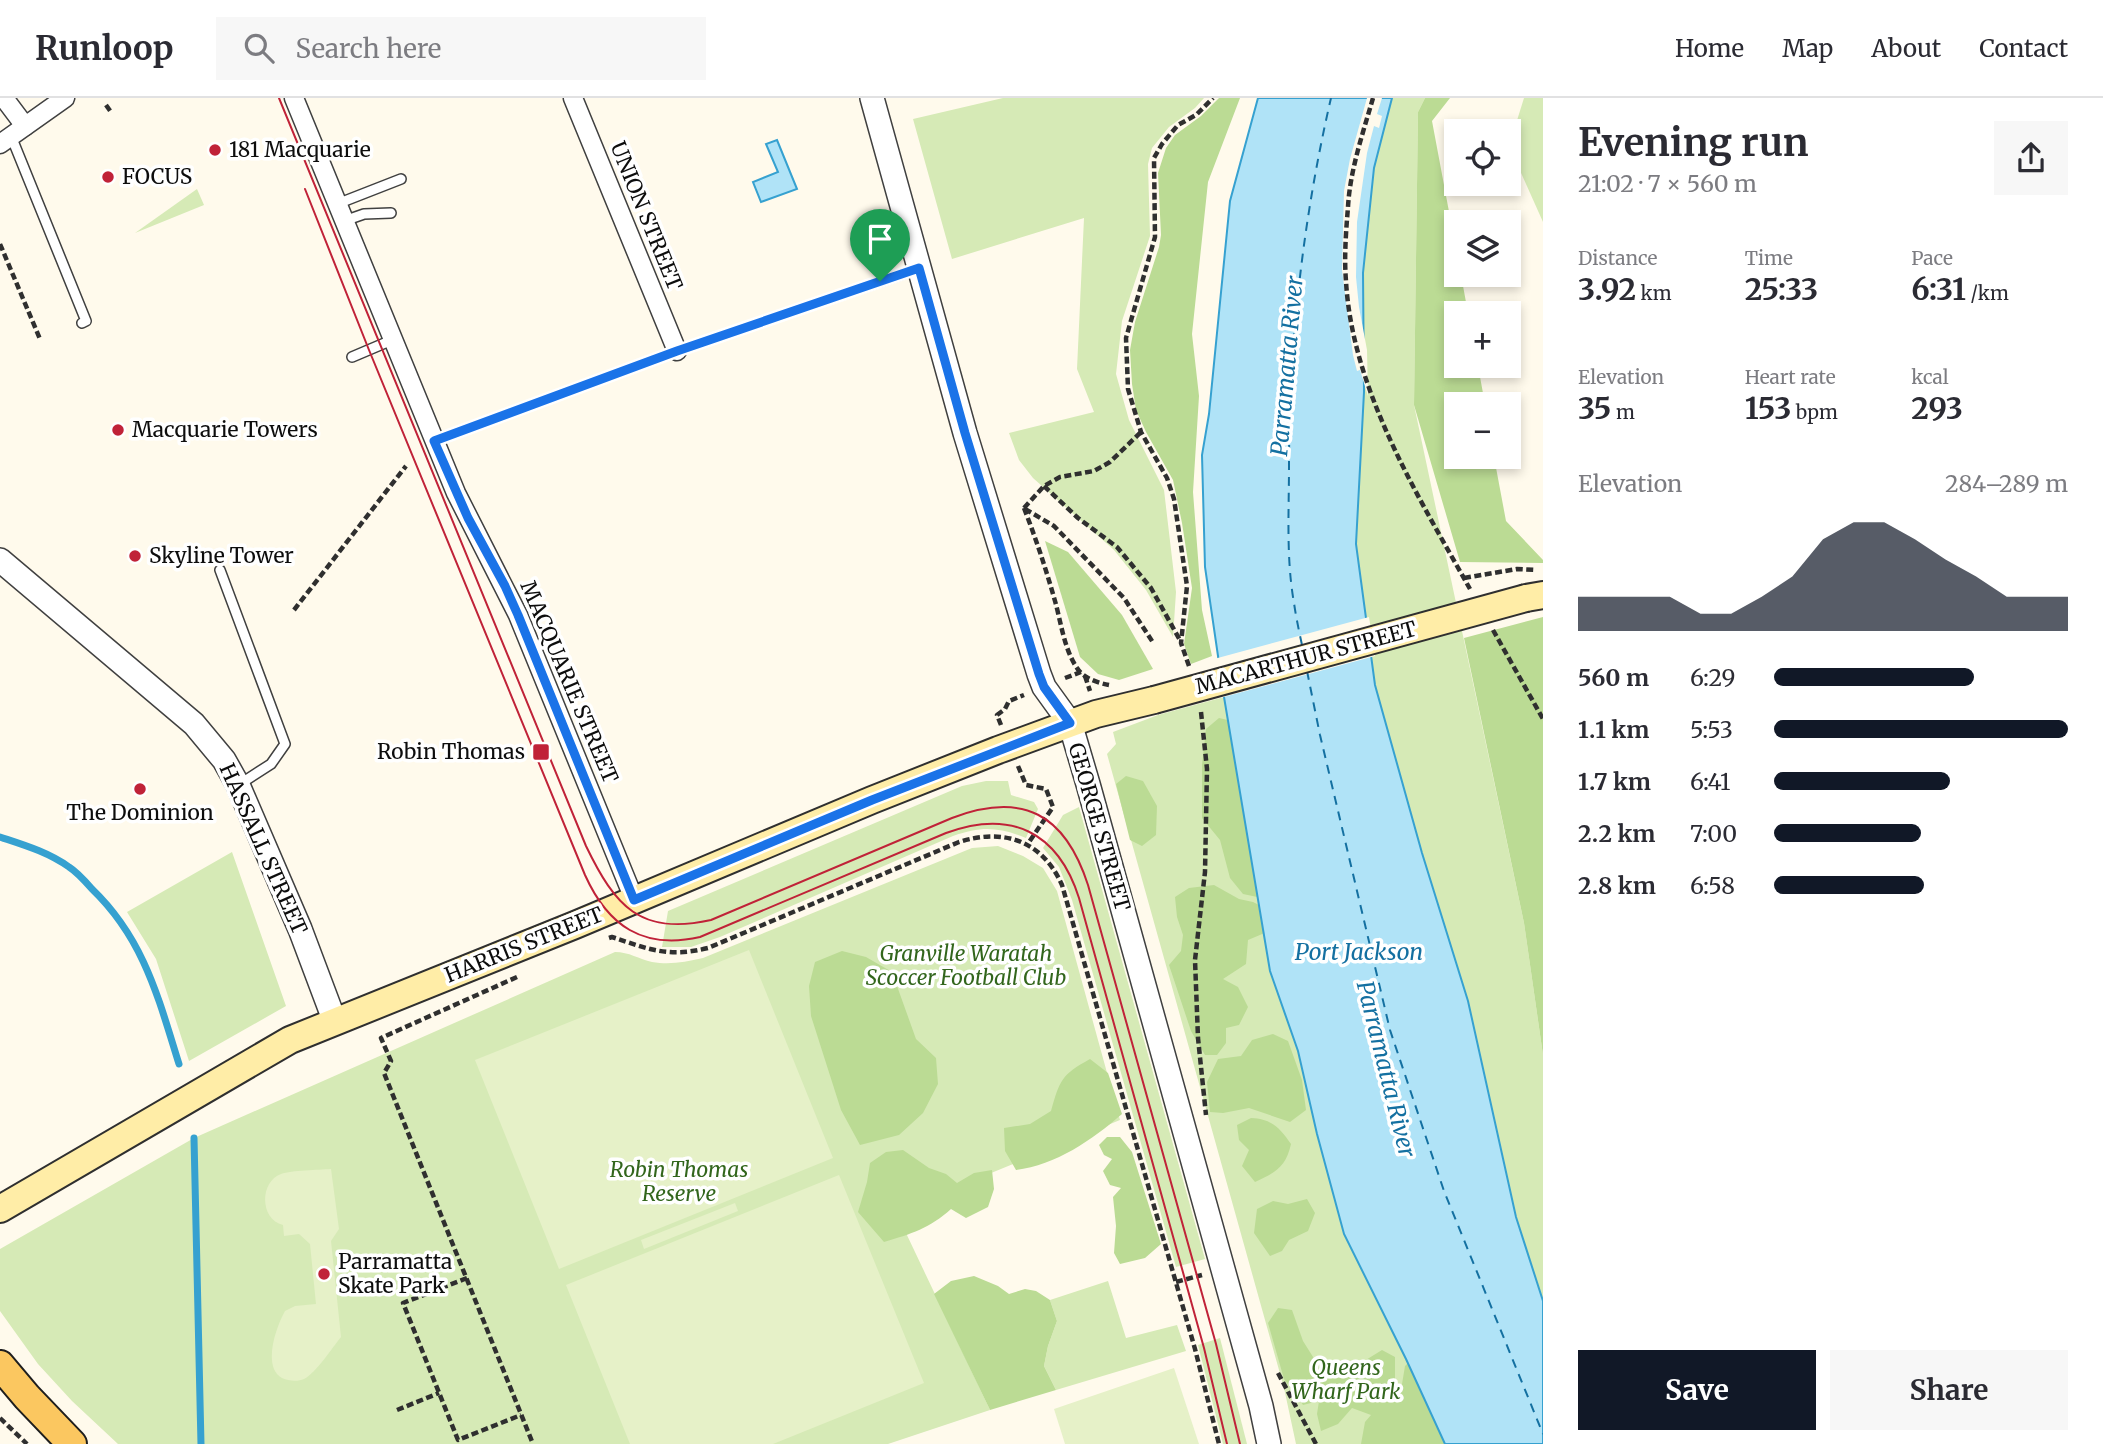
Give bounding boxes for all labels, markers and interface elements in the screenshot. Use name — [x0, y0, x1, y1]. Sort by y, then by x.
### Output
search box — [216, 17, 706, 80]
text: Runloop — [35, 28, 174, 69]
icon: search — [240, 29, 278, 67]
text: Search here — [296, 32, 441, 65]
text: Home — [1675, 33, 1744, 64]
text: Map — [1782, 33, 1833, 64]
text: About — [1871, 33, 1941, 64]
text: Contact — [1979, 33, 2068, 64]
map controls — [1444, 119, 1521, 469]
button: locate — [1444, 119, 1521, 196]
text: Evening run — [1578, 119, 1809, 166]
button: share — [1994, 121, 2068, 195]
place label: 181 Macquarie — [229, 136, 371, 163]
street label: UNION STREET — [604, 138, 689, 294]
marker: 181 Macquarie — [207, 142, 223, 158]
place label: FOCUS — [122, 163, 192, 190]
marker: FOCUS — [100, 169, 116, 185]
text: 21:02 · 7 × 560 m — [1578, 169, 1757, 198]
pin — [850, 209, 910, 281]
button: layers — [1444, 210, 1521, 287]
icon: arrive — [861, 220, 899, 258]
text: Distance — [1578, 246, 1657, 270]
text: Time — [1745, 246, 1793, 270]
text: Pace — [1911, 246, 1953, 270]
text: 3.92 — [1578, 270, 1636, 308]
text: 25:33 — [1745, 270, 1818, 308]
text: 6:31 — [1911, 270, 1966, 308]
water label: Parramatta River — [1264, 274, 1309, 457]
text: km — [1636, 281, 1672, 305]
text: /km — [1966, 281, 2009, 305]
button: + — [1444, 301, 1521, 378]
text: Elevation — [1578, 365, 1664, 389]
text: Heart rate — [1745, 365, 1836, 389]
text: kcal — [1911, 365, 1949, 389]
text: 35 — [1578, 389, 1611, 427]
text: 153 — [1745, 389, 1791, 427]
text: 293 — [1911, 389, 1963, 427]
button: − — [1444, 392, 1521, 469]
text: m — [1611, 400, 1635, 424]
text: bpm — [1791, 400, 1838, 424]
place label: Macquarie Towers — [132, 416, 318, 443]
marker: Macquarie Towers — [110, 422, 126, 438]
text: Elevation — [1578, 469, 1682, 498]
text: 284–289 m — [1945, 469, 2068, 498]
place label: Skyline Tower — [149, 542, 294, 569]
marker: Skyline Tower — [127, 548, 143, 564]
street label: MACQUARIE STREET — [515, 576, 625, 788]
street label: MACARTHUR STREET — [1192, 615, 1420, 700]
text: 560 m — [1578, 663, 1649, 692]
text: 6:29 — [1690, 663, 1735, 692]
text: 1.1 km — [1578, 715, 1649, 744]
text: 5:53 — [1690, 715, 1733, 744]
place label: Robin Thomas — [377, 738, 525, 765]
street label: GEORGE STREET — [1063, 740, 1136, 914]
marker: Robin Thomas — [531, 742, 551, 762]
street label: HASSALL STREET — [214, 759, 313, 939]
text: 1.7 km — [1578, 767, 1651, 796]
text: 6:41 — [1690, 767, 1731, 796]
marker: The Dominion — [132, 781, 148, 797]
place label: The Dominion — [66, 799, 214, 826]
text: 2.2 km — [1578, 819, 1656, 848]
text: 7:00 — [1690, 819, 1737, 848]
text: 2.8 km — [1578, 871, 1656, 900]
text: 6:58 — [1690, 871, 1735, 900]
street label: HARRIS STREET — [441, 900, 607, 989]
water label: Port Jackson — [1295, 937, 1423, 966]
park label: Granville Waratah Scoccer Football Club — [866, 940, 1066, 991]
water label: Parramatta River — [1351, 978, 1423, 1161]
park label: Robin Thomas Reserve — [610, 1156, 748, 1207]
place label: Parramatta Skate Park — [338, 1248, 452, 1299]
marker: Parramatta Skate Park — [316, 1266, 332, 1282]
button: Save — [1578, 1350, 1816, 1430]
button: Share — [1830, 1350, 2068, 1430]
park label: Queens Wharf Park — [1292, 1354, 1401, 1405]

